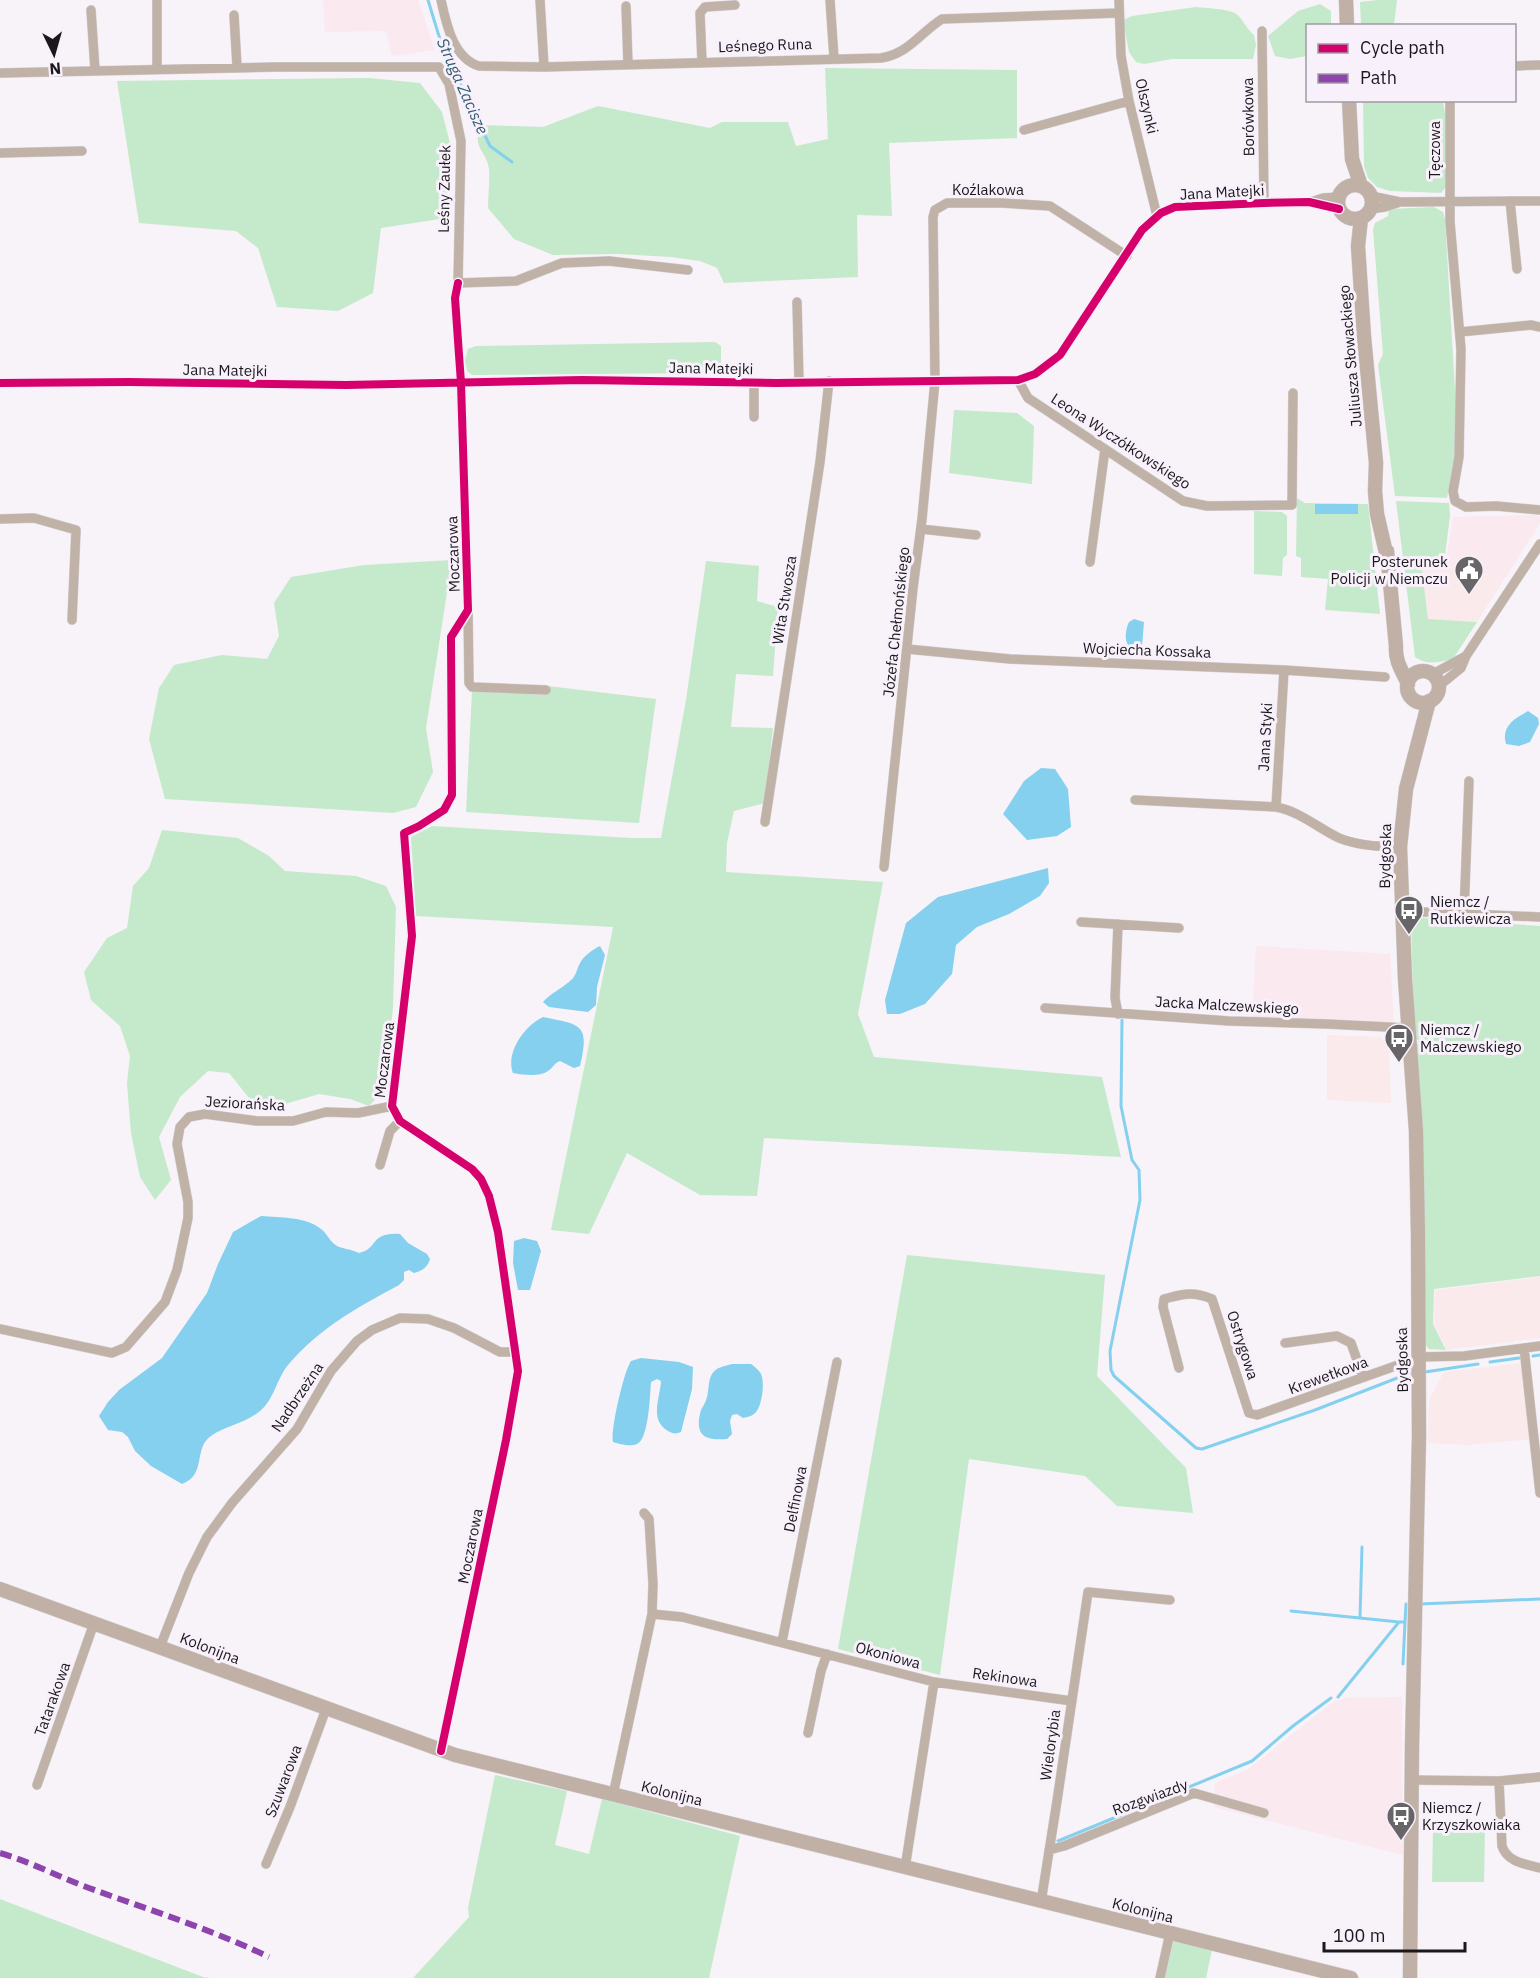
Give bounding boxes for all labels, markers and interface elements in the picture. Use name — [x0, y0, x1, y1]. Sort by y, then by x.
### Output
north arrow — [24, 24, 84, 84]
legend — [1306, 24, 1516, 102]
street label: Leśnego Runa — [718, 34, 812, 56]
water label: Struga Zacisze — [433, 35, 493, 137]
text: Cycle path — [1360, 36, 1445, 59]
text: N — [49, 58, 62, 79]
text: Path — [1360, 66, 1397, 89]
street label: Olszynki — [1131, 76, 1163, 136]
street label: Borówkowa — [1238, 77, 1258, 157]
street label: Tęczowa — [1425, 121, 1444, 179]
street label: Leśny Zaułek — [434, 145, 454, 233]
street label: Koźlakowa — [952, 180, 1024, 199]
street label: Jana Matejki — [1179, 180, 1265, 204]
street label: Juliusza Słowackiego — [1334, 284, 1366, 428]
street label: Jana Matejki — [668, 358, 754, 378]
street label: Jana Matejki — [182, 360, 268, 380]
street label: Leona Wyczółkowskiego — [1048, 389, 1194, 493]
street label: Moczarowa — [442, 516, 464, 592]
street label: Józefa Chełmońskiego — [879, 546, 913, 698]
place label: Posterunek Policji w Niemczu — [1331, 552, 1448, 588]
street label: Wita Stwosza — [768, 554, 800, 646]
public building icon: Posterunek Policji w Niemczu — [1453, 554, 1485, 596]
street label: Wojciecha Kossaka — [1083, 638, 1211, 662]
street label: Jana Styki — [1254, 702, 1276, 772]
street label: Bydgoska — [1375, 823, 1395, 889]
place label: Niemcz / Rutkiewicza — [1430, 892, 1511, 928]
bus stop icon: Niemcz / Rutkiewicza — [1393, 894, 1425, 936]
street label: Jacka Malczewskiego — [1154, 992, 1300, 1018]
place label: Niemcz / Malczewskiego — [1420, 1020, 1522, 1056]
street label: Moczarowa — [370, 1021, 398, 1099]
bus stop icon: Niemcz / Malczewskiego — [1383, 1022, 1415, 1064]
street label: Jeziorańska — [205, 1091, 285, 1115]
street label: Ostrygowa — [1223, 1308, 1263, 1382]
street label: Bydgoska — [1392, 1327, 1412, 1393]
street label: Krewetkowa — [1286, 1352, 1370, 1398]
street label: Nadbrzeżna — [267, 1359, 327, 1435]
street label: Delfinowa — [779, 1464, 811, 1534]
street label: Moczarowa — [453, 1507, 487, 1585]
street label: Kolonijna — [177, 1628, 243, 1668]
street label: Okoniowa — [853, 1637, 923, 1673]
street label: Tatarakowa — [30, 1659, 74, 1739]
street label: Rekinowa — [971, 1663, 1039, 1691]
street label: Wielorybia — [1036, 1708, 1064, 1782]
street label: Szuwarowa — [260, 1742, 306, 1820]
street label: Rozgwiazdy — [1110, 1774, 1191, 1819]
street label: Kolonijna — [639, 1776, 705, 1810]
place label: Niemcz / Krzyszkowiaka — [1422, 1798, 1520, 1834]
bus stop icon: Niemcz / Krzyszkowiaka — [1385, 1800, 1417, 1842]
street label: Kolonijna — [1110, 1893, 1176, 1927]
scale bar — [1324, 1915, 1465, 1953]
text: 100 m — [1333, 1924, 1385, 1947]

